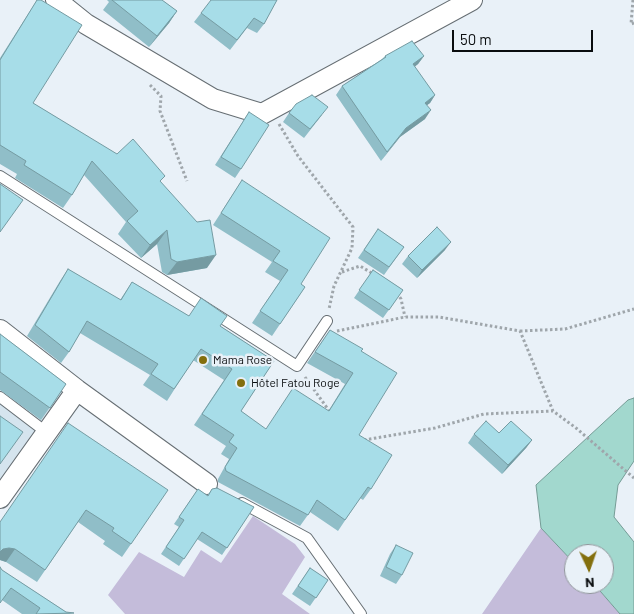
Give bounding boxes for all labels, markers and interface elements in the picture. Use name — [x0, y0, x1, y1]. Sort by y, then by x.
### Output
scale bar — [454, 20, 595, 52]
text: 50 m — [460, 30, 492, 48]
place label: Mama Rose — [213, 353, 272, 367]
marker: Mama Rose — [197, 354, 209, 366]
place label: Hôtel Fatou Roge — [251, 376, 340, 390]
marker: Hôtel Fatou Roge — [235, 377, 247, 389]
north arrow — [564, 544, 614, 594]
text: N — [585, 575, 595, 592]

